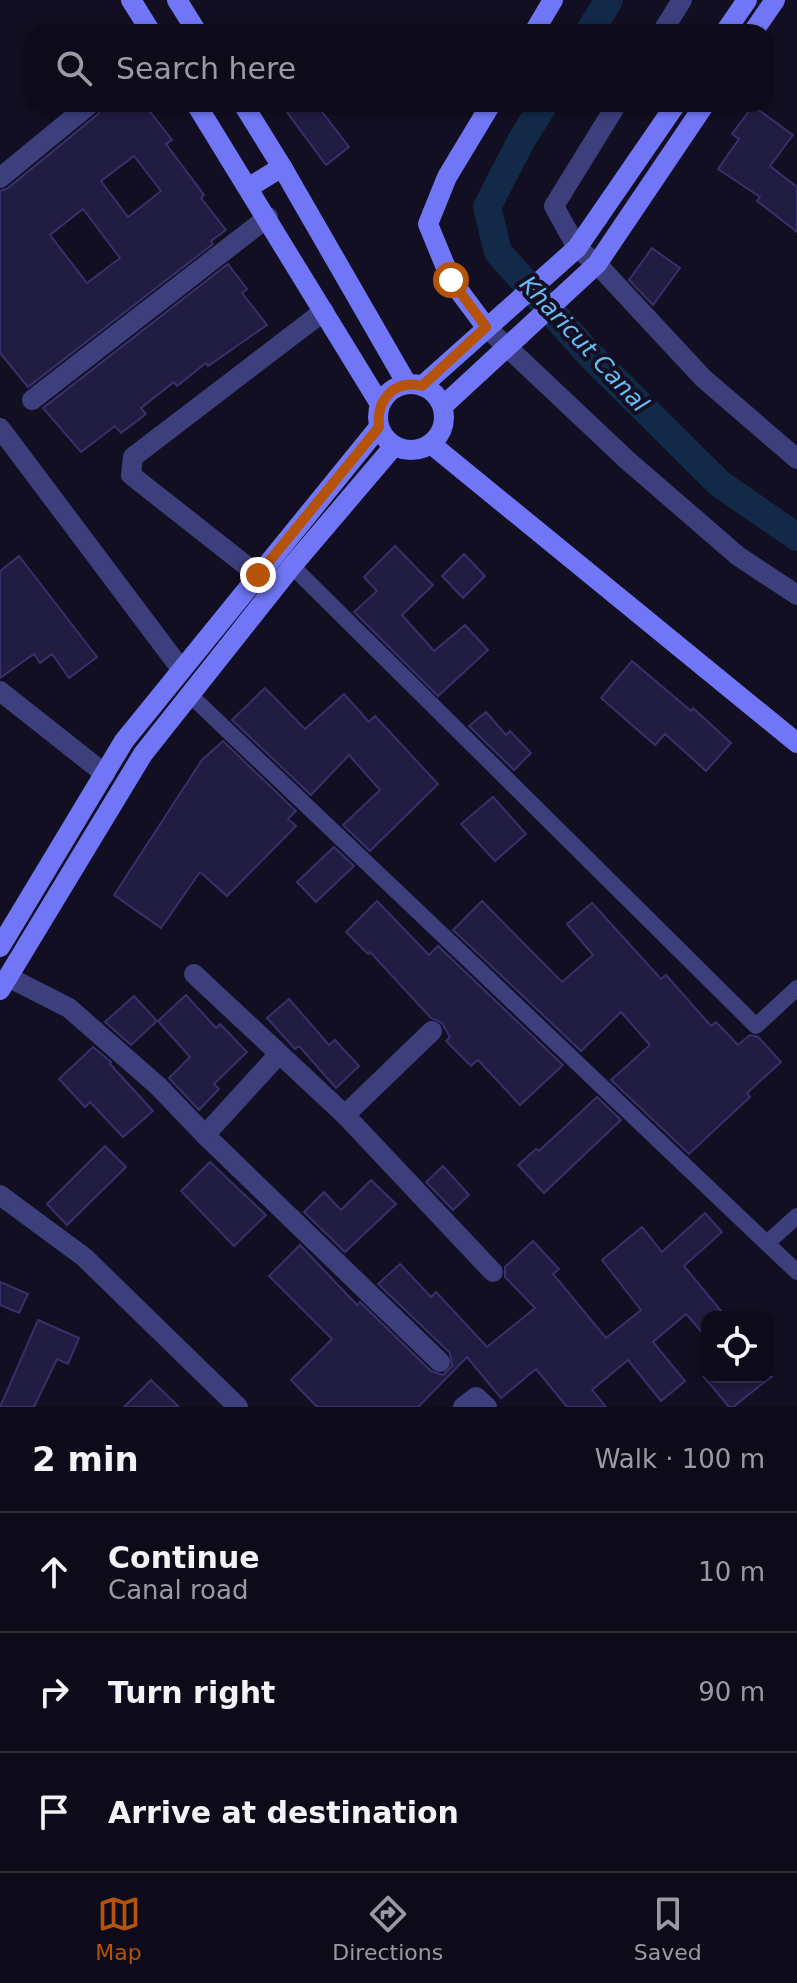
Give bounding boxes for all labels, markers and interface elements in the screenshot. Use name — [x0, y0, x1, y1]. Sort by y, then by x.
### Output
search box — [24, 24, 773, 112]
icon: search — [52, 46, 96, 90]
text: Search here — [116, 51, 296, 86]
route start — [433, 262, 469, 298]
water label: Kharicut Canal — [514, 270, 654, 418]
route end — [240, 557, 276, 593]
map controls — [701, 1311, 773, 1383]
button: locate — [701, 1311, 773, 1383]
text: 2 min — [32, 1439, 139, 1479]
text: Walk · 100 m — [595, 1444, 765, 1474]
text: Continue — [108, 1540, 260, 1575]
icon: ahead — [32, 1550, 76, 1594]
text: 10 m — [698, 1557, 765, 1587]
text: Canal road — [108, 1575, 248, 1605]
icon: right — [32, 1670, 76, 1714]
text: Turn right — [108, 1675, 275, 1710]
text: 90 m — [698, 1677, 765, 1707]
icon: arrive — [32, 1790, 76, 1834]
text: Arrive at destination — [108, 1795, 459, 1830]
tab: Map — [95, 1892, 142, 1965]
tab: Directions — [332, 1892, 443, 1965]
tab: Saved — [634, 1892, 702, 1965]

